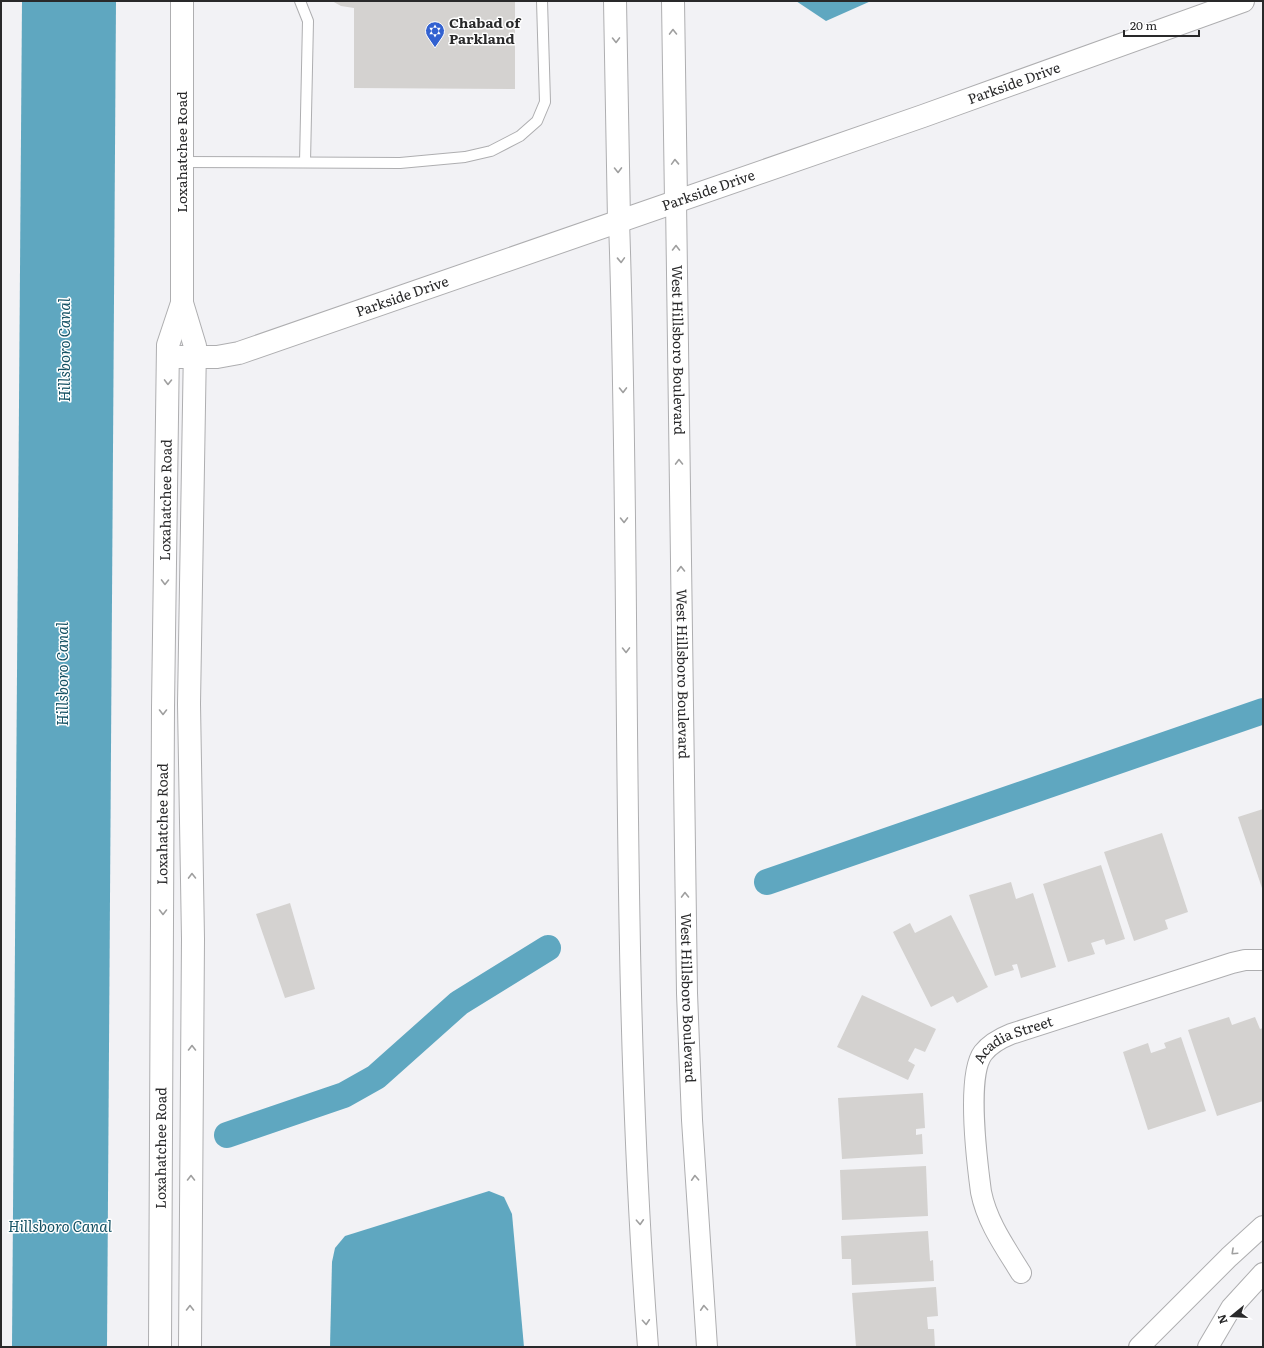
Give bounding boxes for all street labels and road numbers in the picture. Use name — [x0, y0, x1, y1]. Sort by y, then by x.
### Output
street label: Parkside Drive — [965, 57, 1063, 108]
street label: Loxahatchee Road — [171, 91, 191, 213]
street label: Parkside Drive — [659, 164, 757, 215]
street label: West Hillsboro Boulevard — [668, 265, 690, 436]
street label: Parkside Drive — [353, 270, 451, 321]
street label: Loxahatchee Road — [154, 439, 176, 561]
street label: West Hillsboro Boulevard — [672, 589, 695, 760]
street label: Loxahatchee Road — [151, 763, 172, 885]
street label: West Hillsboro Boulevard — [677, 913, 702, 1084]
street label: Acadia Street — [968, 1010, 1055, 1066]
street label: Loxahatchee Road — [150, 1087, 170, 1209]

